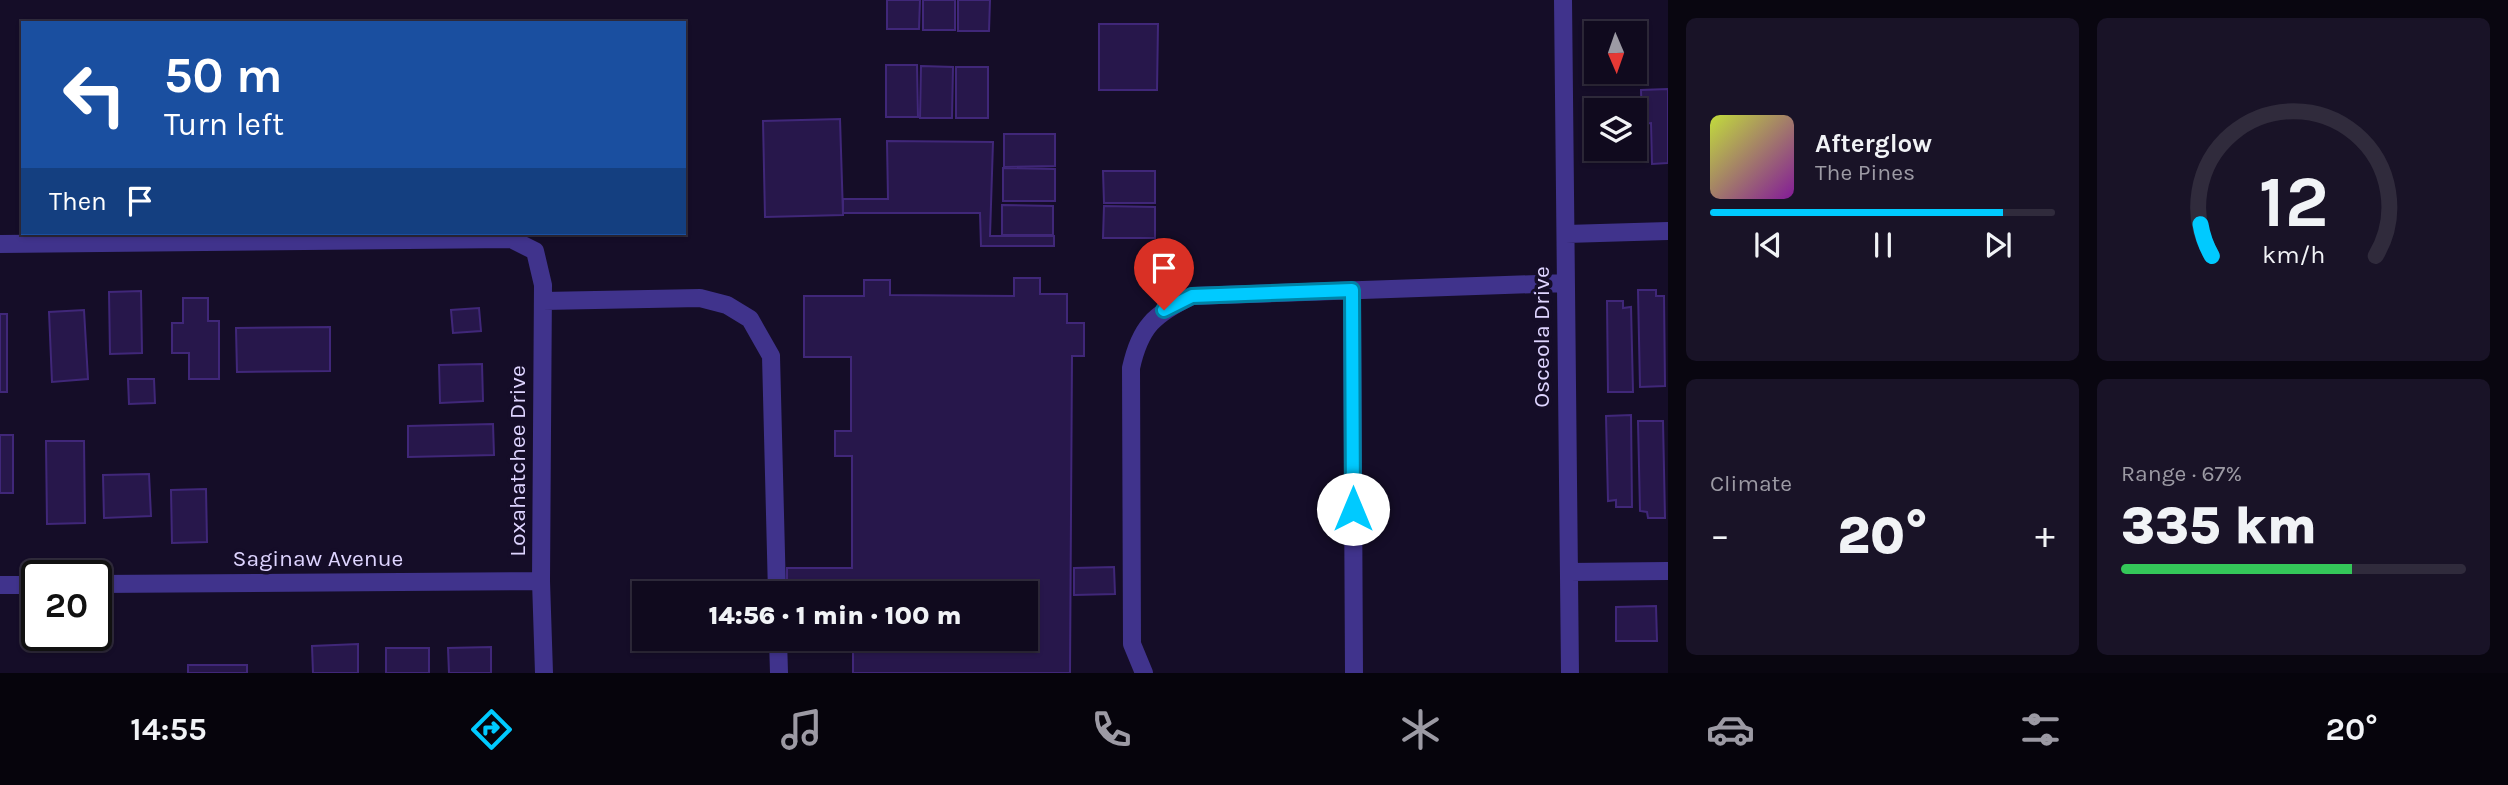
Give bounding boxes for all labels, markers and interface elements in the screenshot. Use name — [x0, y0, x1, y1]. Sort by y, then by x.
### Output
north arrow — [1584, 21, 1647, 84]
map controls — [1584, 21, 1647, 161]
text: 50 m — [164, 47, 282, 104]
icon: left — [49, 49, 140, 140]
button: layers — [1584, 98, 1647, 161]
text: Turn left — [164, 106, 284, 143]
text: Afterglow — [1815, 128, 1932, 159]
text: The Pines — [1815, 159, 1915, 186]
text: 12 — [2259, 159, 2329, 244]
icon: arrive — [121, 182, 159, 220]
text: Then — [49, 186, 107, 217]
icon: previous — [1749, 226, 1787, 264]
icon: pause — [1864, 226, 1902, 264]
icon: next — [1979, 226, 2017, 264]
pin — [1134, 238, 1194, 310]
text: km/h — [2262, 240, 2325, 269]
icon: arrive — [1145, 249, 1183, 287]
street label: Osceola Drive — [1528, 266, 1555, 408]
street label: Loxahatchee Drive — [504, 365, 531, 557]
text: Range · 67% — [2121, 460, 2242, 487]
text: Climate — [1710, 470, 1792, 497]
position arrow — [1316, 472, 1390, 546]
text: 335 km — [2121, 495, 2317, 556]
text: 20° — [1837, 505, 1928, 566]
text: − — [1710, 513, 1730, 558]
text: + — [2035, 513, 2055, 558]
street label: Saginaw Avenue — [233, 545, 403, 572]
speed limit sign: 20 — [21, 560, 112, 651]
text: 14:56 · 1 min · 100 m — [708, 600, 962, 631]
icon: directions — [467, 705, 516, 754]
icon: music — [777, 705, 826, 754]
icon: phone — [1087, 705, 1136, 754]
icon: climate — [1396, 705, 1445, 754]
icon: car — [1706, 705, 1755, 754]
icon: filters — [2016, 705, 2065, 754]
text: 14:55 — [130, 711, 207, 748]
text: 20° — [2326, 711, 2378, 748]

